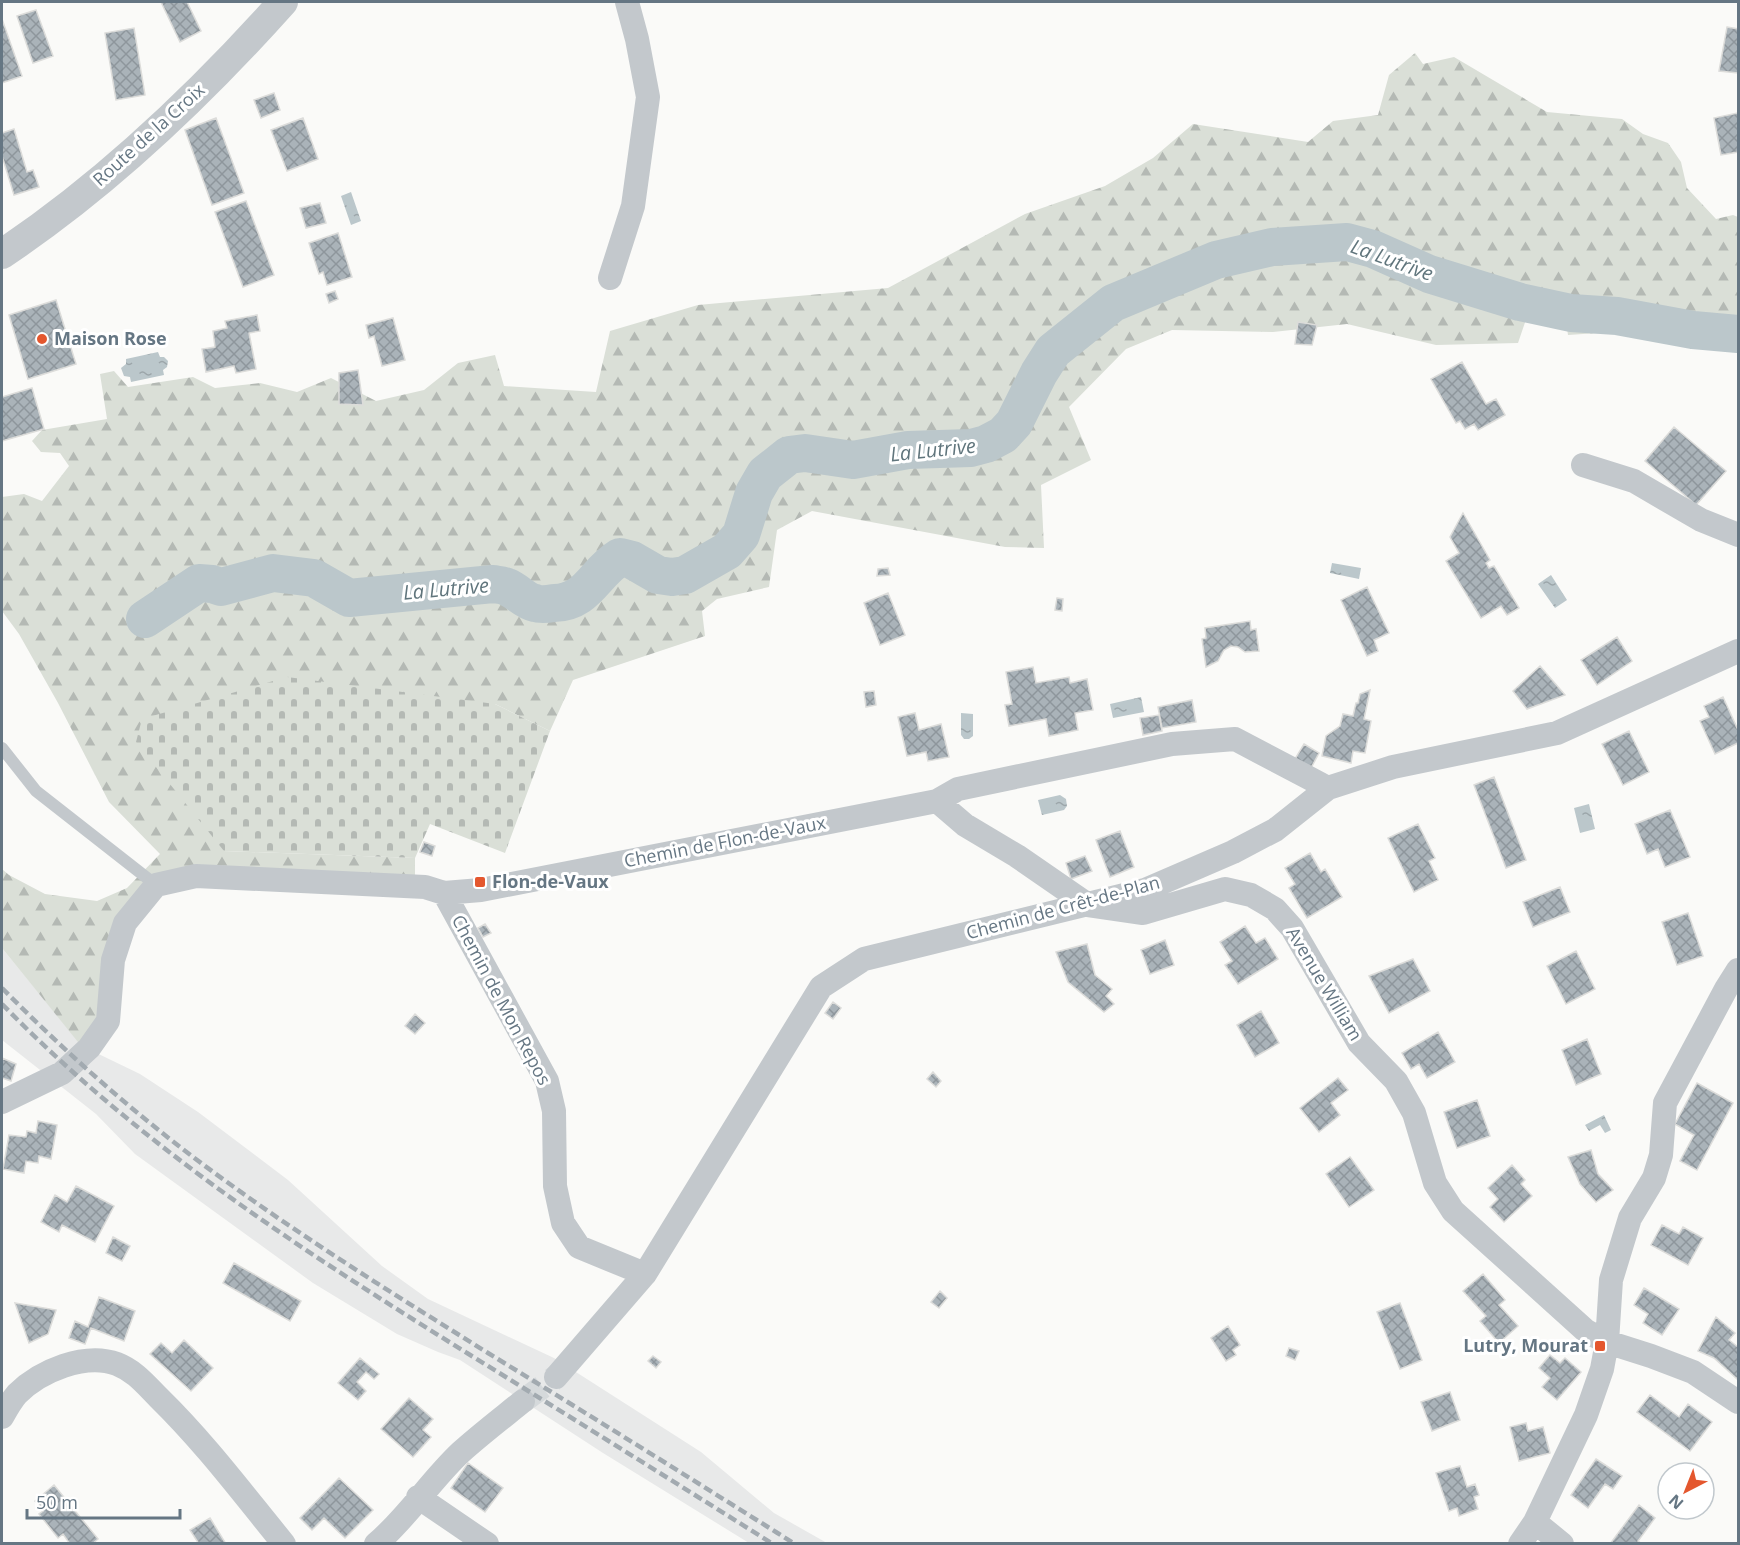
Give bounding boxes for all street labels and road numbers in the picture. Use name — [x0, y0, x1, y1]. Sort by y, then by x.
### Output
street label: Route de la Croix — [87, 77, 210, 191]
street label: Chemin de Flon-de-Vaux — [622, 810, 828, 872]
street label: Chemin de Crêt-de-Plan — [963, 870, 1162, 944]
street label: Chemin de Mon Repos — [447, 910, 557, 1089]
street label: Avenue William — [1281, 922, 1368, 1045]

